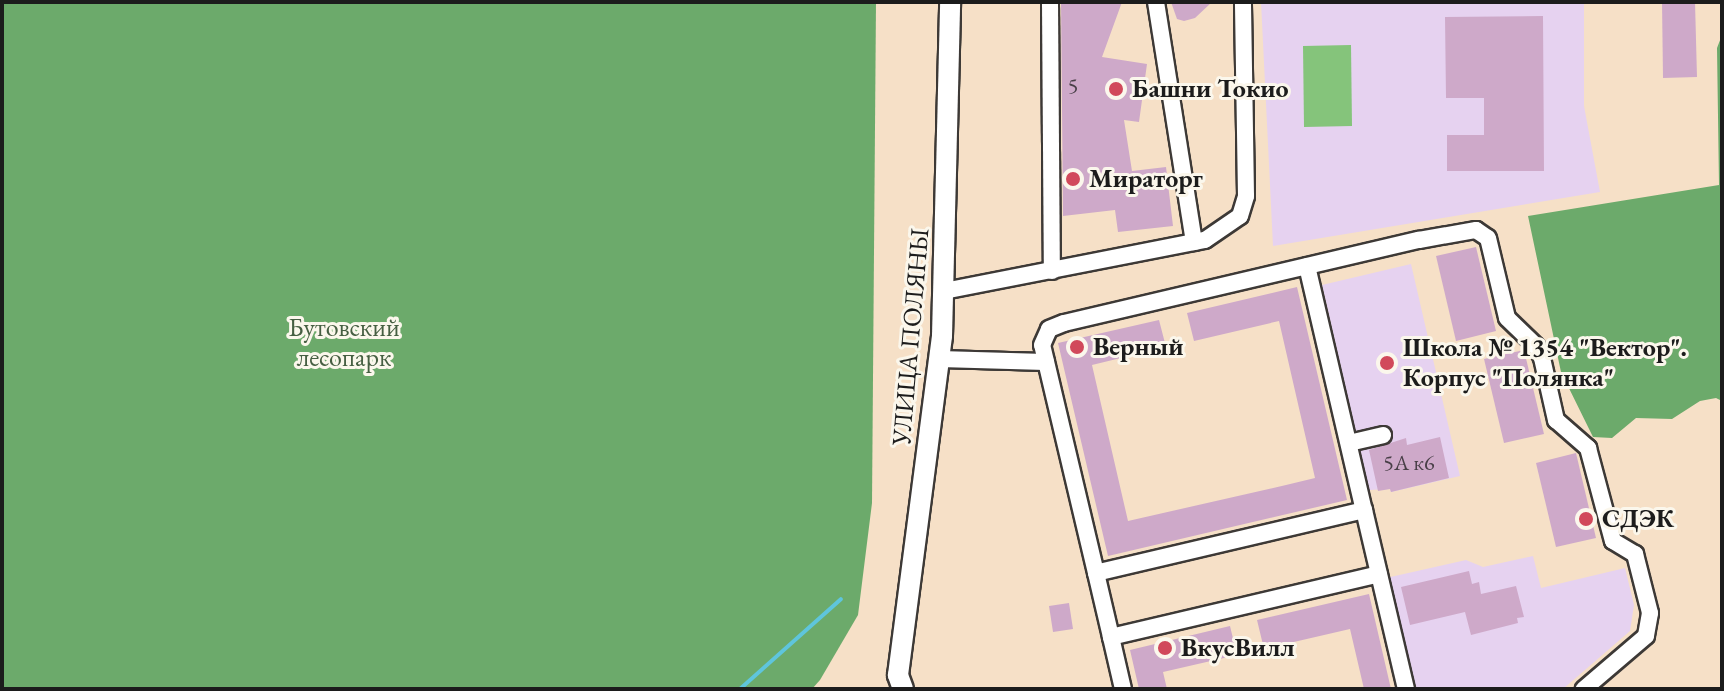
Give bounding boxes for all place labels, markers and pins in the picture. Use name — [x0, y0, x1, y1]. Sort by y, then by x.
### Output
place label: Башни Токио — [1132, 73, 1289, 105]
marker: Башни Токио — [1107, 80, 1125, 98]
place label: Мираторг — [1089, 163, 1203, 195]
marker: Мираторг — [1064, 170, 1082, 188]
place label: Верный — [1093, 331, 1183, 363]
place label: Школа № 1354 "Вектор". Корпус "Полянка" — [1403, 332, 1687, 394]
marker: Верный — [1068, 338, 1086, 356]
marker: Школа № 1354 "Вектор". Корпус "Полянка" — [1378, 354, 1396, 372]
place label: СДЭК — [1602, 503, 1674, 535]
marker: СДЭК — [1577, 510, 1595, 528]
place label: ВкусВилл — [1181, 632, 1295, 664]
marker: ВкусВилл — [1156, 639, 1174, 657]

